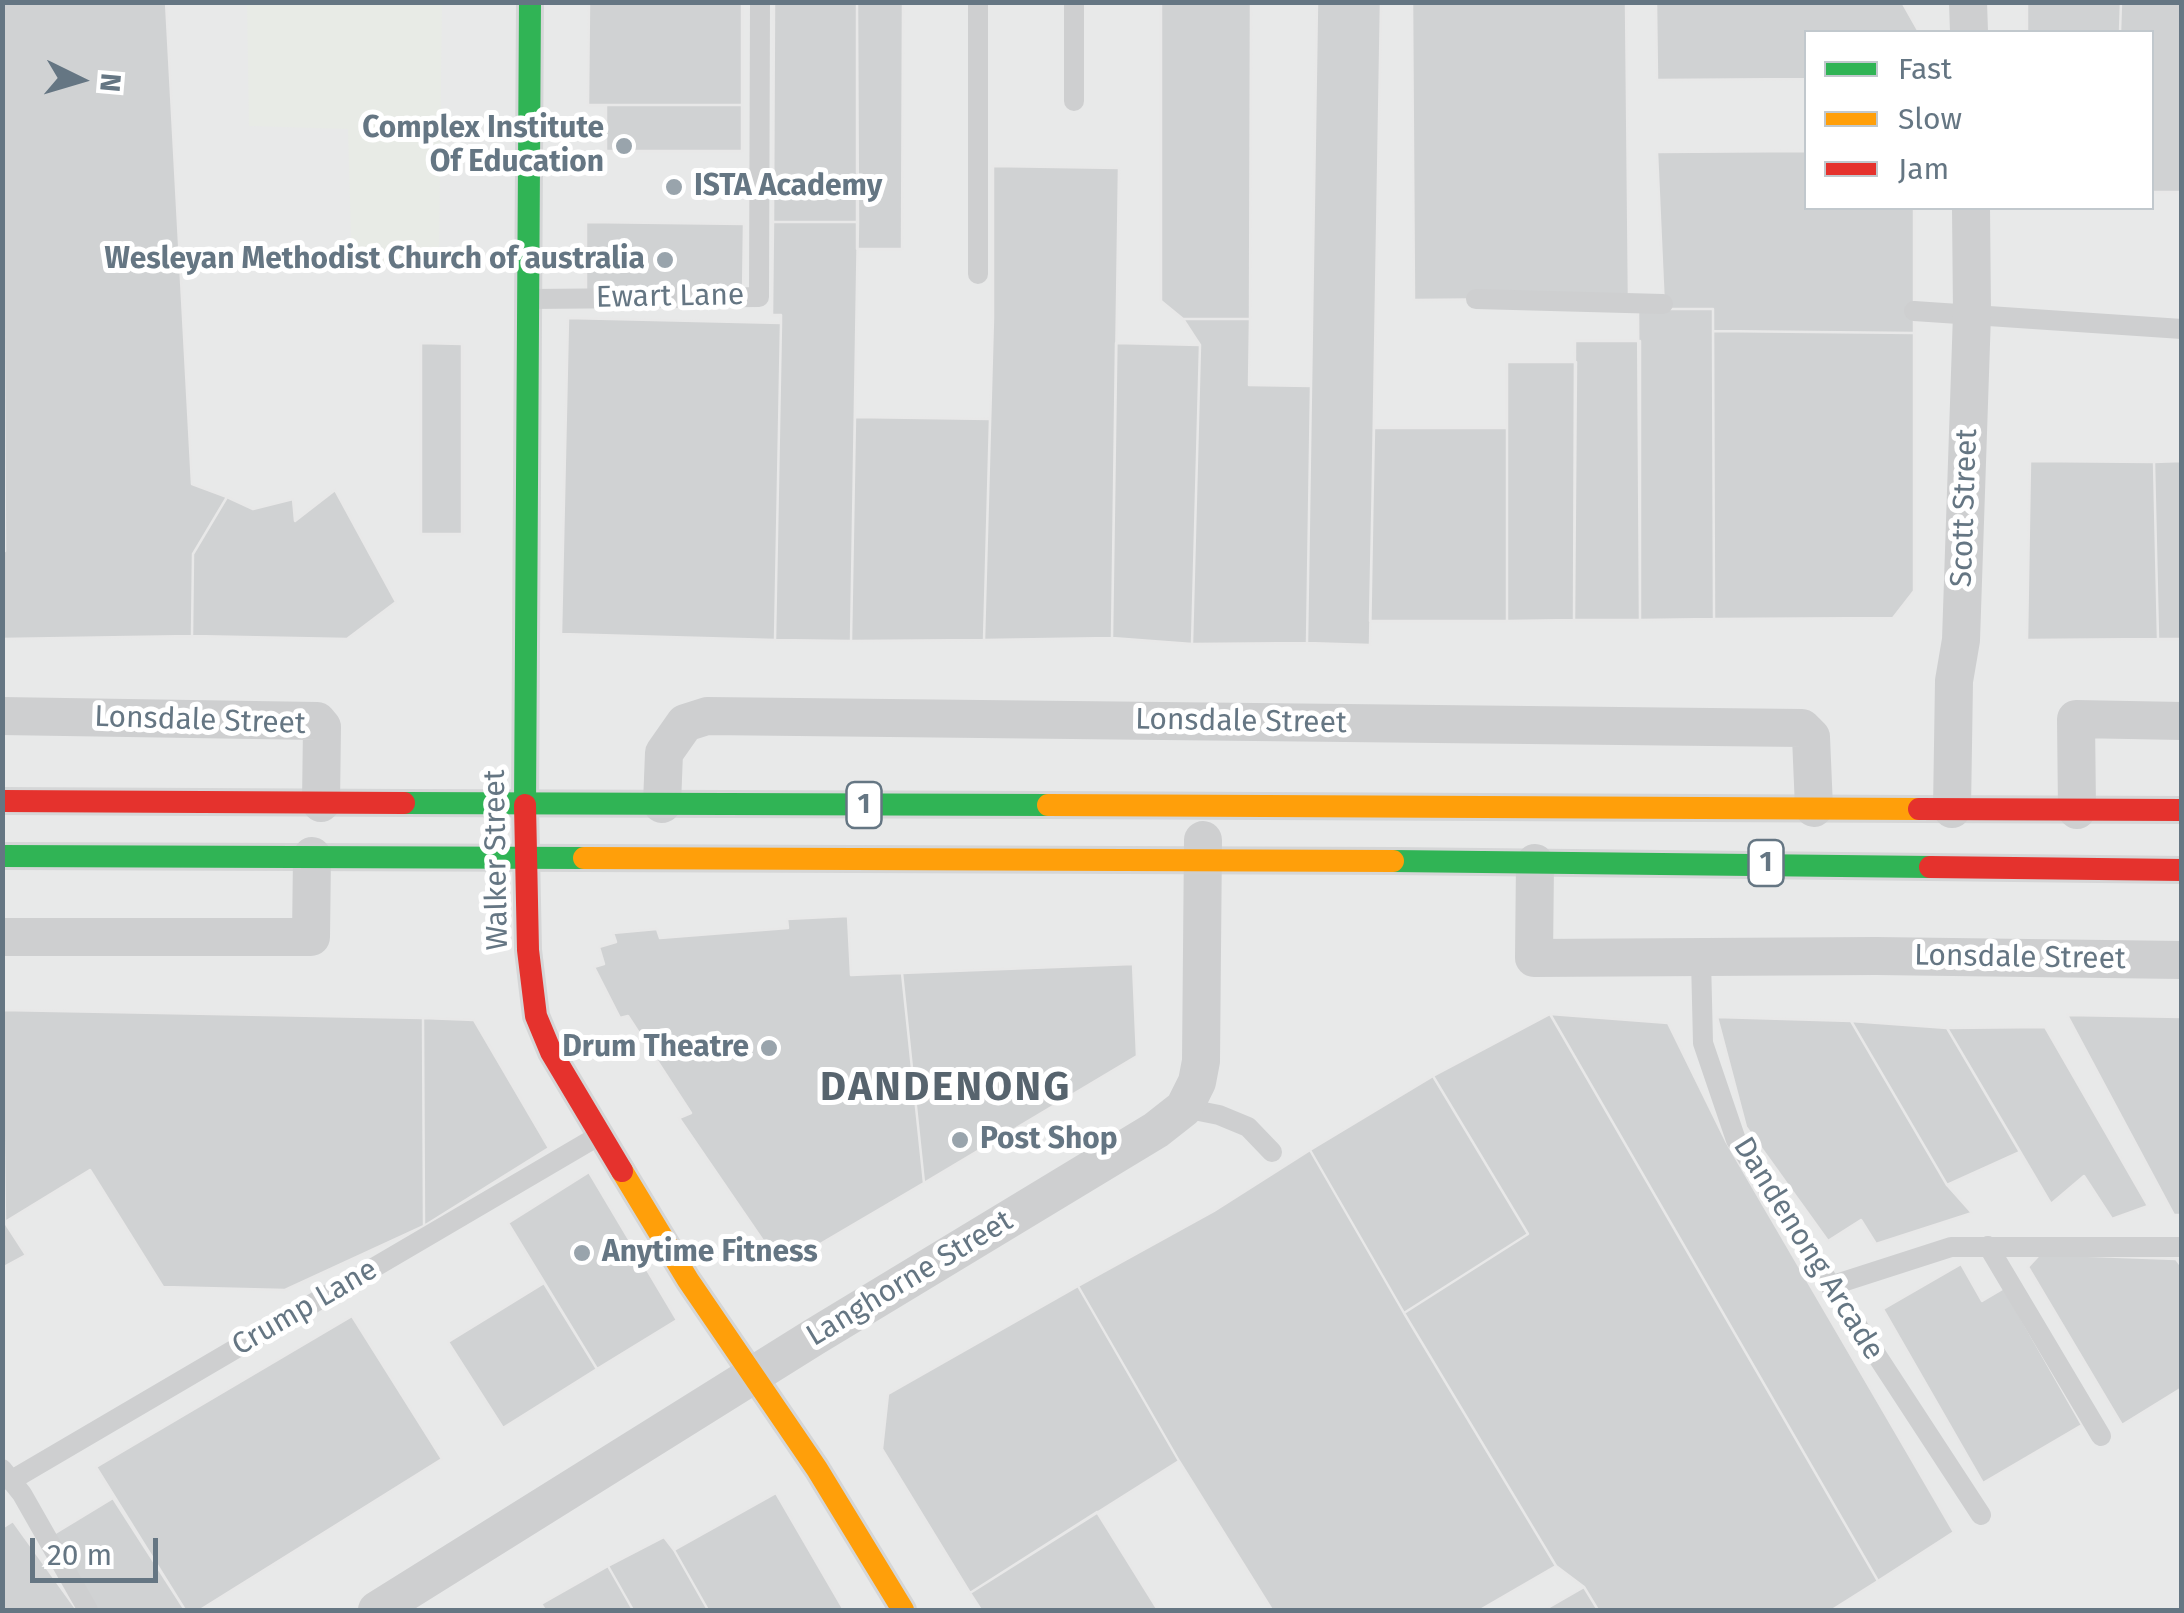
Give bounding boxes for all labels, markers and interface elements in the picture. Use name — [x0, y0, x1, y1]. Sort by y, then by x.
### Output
north arrow — [30, 30, 130, 130]
legend — [1804, 30, 2154, 210]
text: Fast — [1898, 51, 1952, 87]
text: N — [93, 72, 128, 93]
text: Slow — [1898, 101, 1962, 137]
place label: Complex Institute Of Education — [362, 111, 604, 182]
marker: Complex Institute Of Education — [613, 135, 635, 157]
text: Jam — [1898, 151, 1949, 187]
place label: ISTA Academy — [694, 169, 882, 205]
marker: ISTA Academy — [663, 176, 685, 198]
place label: Wesleyan Methodist Church of australia — [105, 242, 645, 278]
marker: Wesleyan Methodist Church of australia — [654, 249, 676, 271]
street label: Ewart Lane — [595, 278, 745, 316]
street label: Scott Street — [1944, 428, 1986, 588]
street label: Lonsdale Street — [94, 699, 306, 743]
street label: Lonsdale Street — [1135, 702, 1347, 742]
street label: Walker Street — [477, 769, 517, 951]
road number: 1 — [846, 782, 882, 828]
road number: 1 — [1748, 840, 1784, 886]
street label: Lonsdale Street — [1914, 938, 2126, 978]
place label: Drum Theatre — [562, 1030, 749, 1066]
marker: Drum Theatre — [758, 1037, 780, 1059]
district label: DANDENONG — [820, 1065, 1072, 1113]
place label: Post Shop — [980, 1122, 1118, 1158]
marker: Post Shop — [949, 1129, 971, 1151]
street label: Dandenong Arcade — [1725, 1131, 1891, 1367]
street label: Langhorne Street — [800, 1203, 1020, 1355]
place label: Anytime Fitness — [602, 1235, 818, 1271]
marker: Anytime Fitness — [571, 1242, 593, 1264]
street label: Crump Lane — [226, 1252, 384, 1364]
scale bar — [35, 1518, 162, 1580]
text: 20 m — [47, 1537, 112, 1573]

